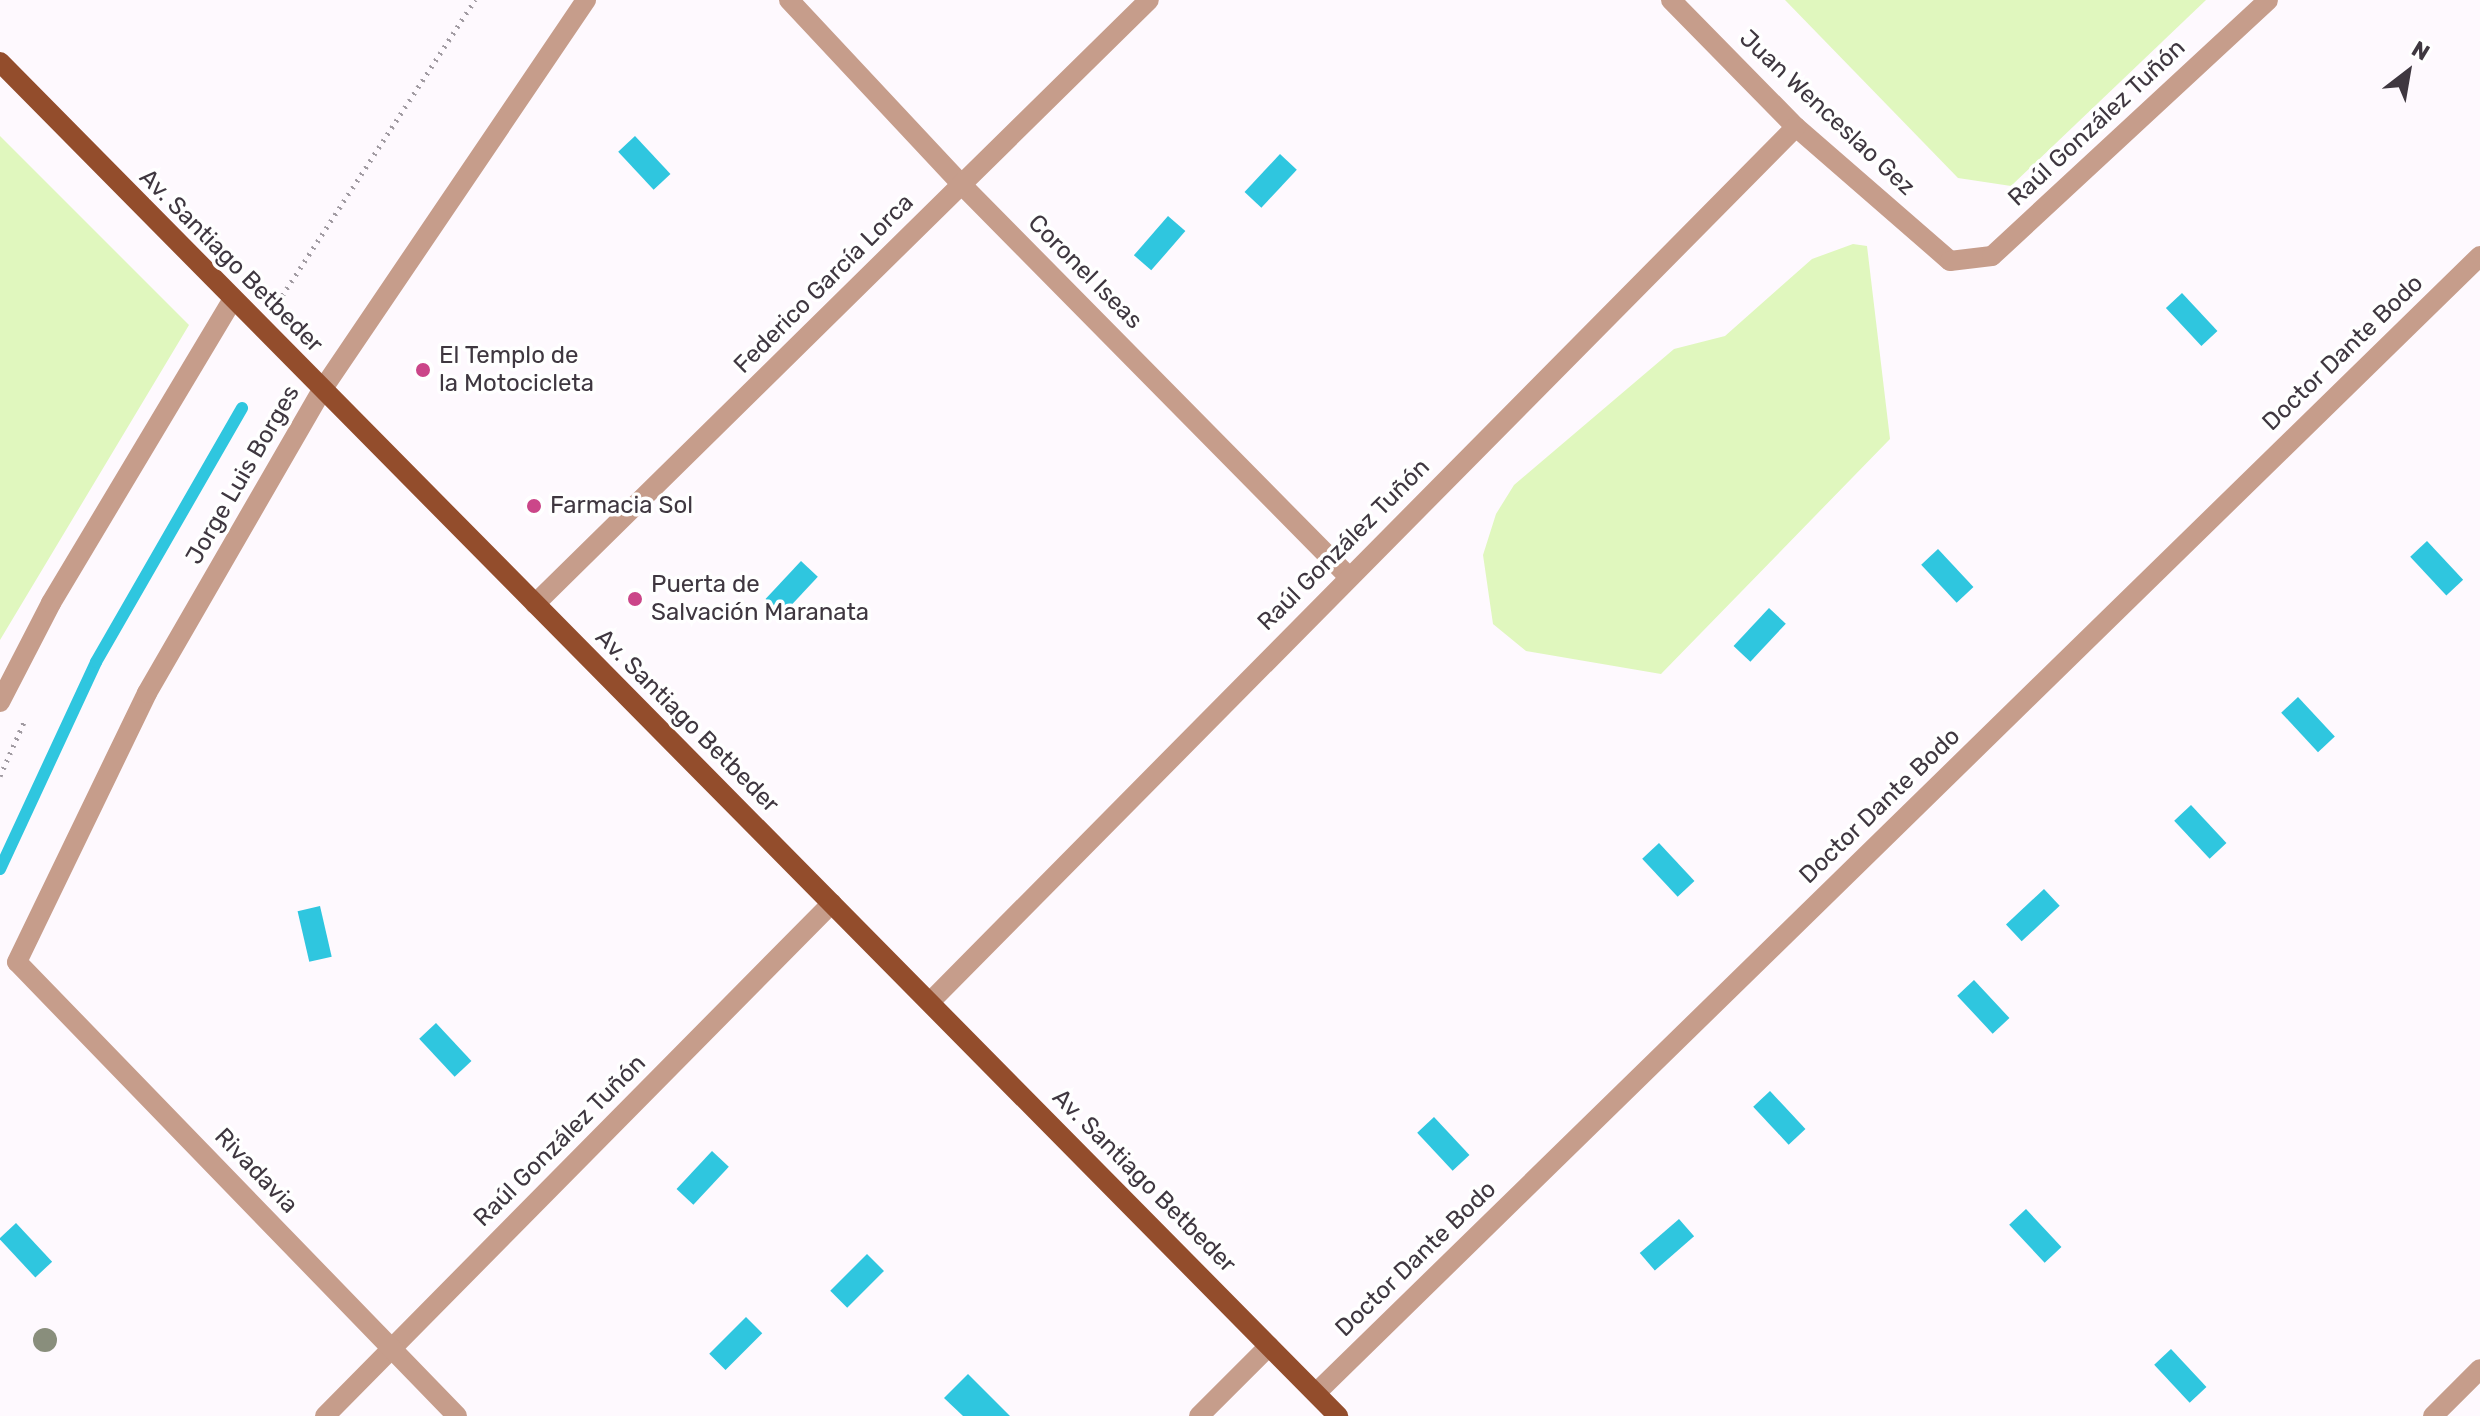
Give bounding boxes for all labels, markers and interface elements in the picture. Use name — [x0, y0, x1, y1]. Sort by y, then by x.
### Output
street label: Juan Wenceslao Gez — [1733, 24, 1921, 202]
north arrow — [2368, 32, 2448, 112]
street label: Raúl González Tuñón — [2002, 33, 2192, 213]
text: N — [2407, 35, 2434, 67]
street label: Av. Santiago Betbeder — [133, 163, 329, 359]
street label: Federico García Lorca — [728, 188, 920, 380]
street label: Coronel Iseas — [1022, 209, 1148, 335]
street label: Doctor Dante Bodo — [2257, 269, 2429, 437]
place label: El Templo de la Motocicleta — [439, 342, 594, 398]
marker: El Templo de la Motocicleta — [414, 361, 432, 379]
street label: Jorge Luis Borges — [180, 380, 306, 570]
street label: Raúl González Tuñón — [1252, 453, 1436, 637]
place label: Farmacia Sol — [550, 492, 693, 520]
marker: Farmacia Sol — [525, 497, 543, 515]
place label: Puerta de Salvación Maranata — [651, 571, 869, 627]
marker: Puerta de Salvación Maranata — [626, 590, 644, 608]
street label: Av. Santiago Betbeder — [589, 623, 785, 819]
street label: Doctor Dante Bodo — [1794, 722, 1966, 890]
street label: Raúl González Tuñón — [468, 1049, 652, 1233]
street label: Av. Santiago Betbeder — [1046, 1083, 1242, 1279]
street label: Rivadavia — [208, 1122, 304, 1220]
street label: Doctor Dante Bodo — [1330, 1175, 1502, 1343]

